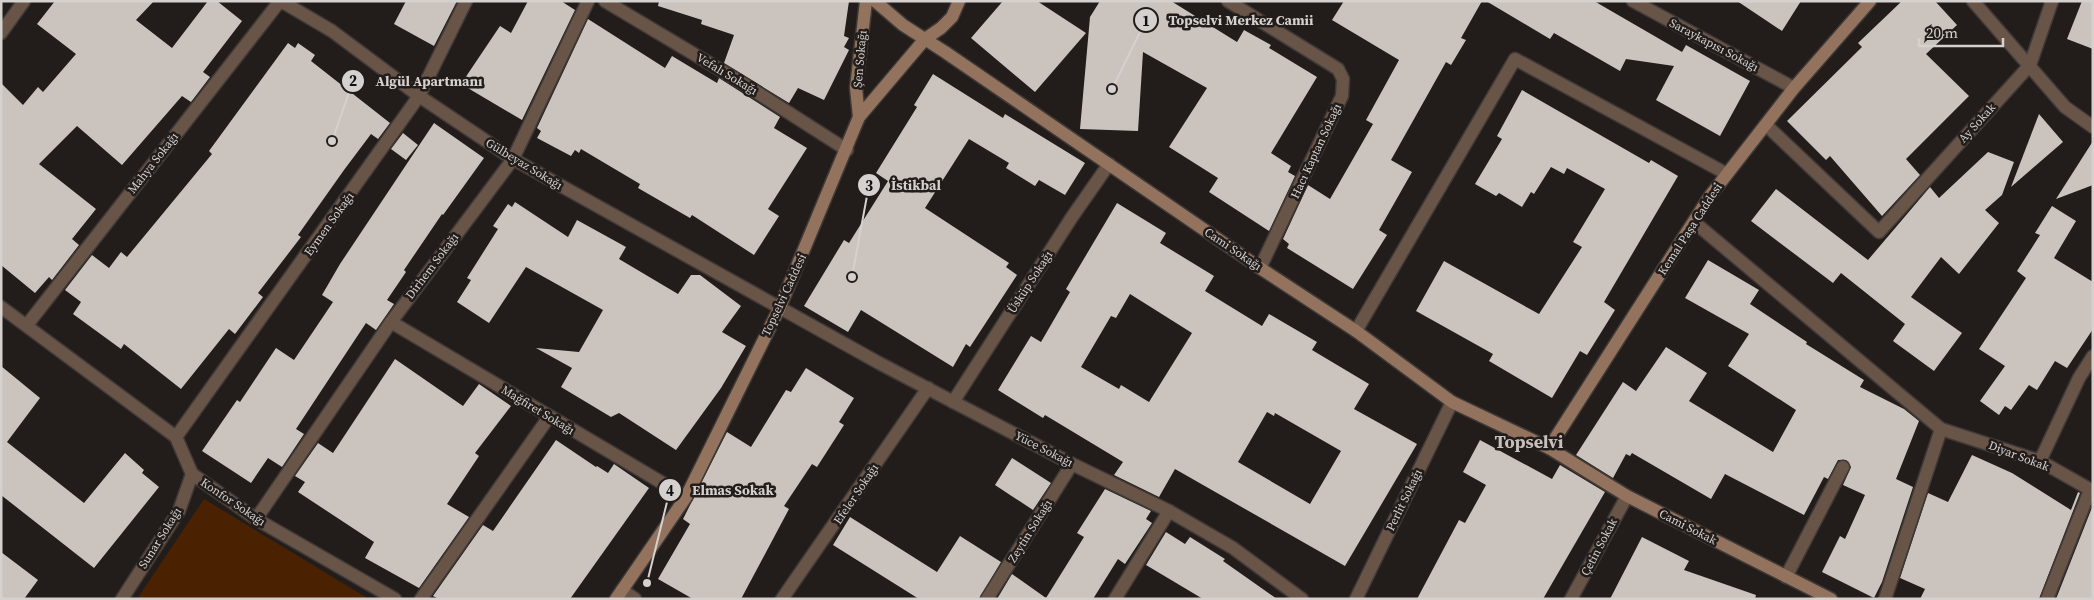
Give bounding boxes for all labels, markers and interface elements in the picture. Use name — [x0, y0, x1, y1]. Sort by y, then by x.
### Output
callout: Topselvi Merkez Camii — [1133, 6, 1323, 35]
text: 1 — [1142, 10, 1150, 31]
text: Topselvi Merkez Camii — [1169, 10, 1314, 30]
street label: Saraykapısı Sokağı — [1667, 15, 1762, 75]
scale bar — [1919, 15, 2003, 47]
text: 20 m — [1926, 22, 1958, 43]
street label: Şen Sokağı — [850, 29, 871, 88]
street label: Vefalı Sokağı — [694, 50, 761, 99]
callout: Algül Apartmanı — [341, 67, 493, 96]
text: 2 — [349, 70, 357, 91]
text: Algül Apartmanı — [375, 71, 483, 91]
street label: Ay Sokak — [1955, 99, 1999, 146]
street label: Hacı Kaptan Sokağı — [1287, 100, 1345, 201]
street label: Mahya Sokağı — [124, 129, 182, 197]
street label: Gülbeyaz Sokağı — [483, 135, 566, 193]
callout: İstikbal — [856, 171, 951, 200]
text: 3 — [865, 175, 873, 196]
text: İstikbal — [891, 175, 941, 195]
street label: Kemal Paşa Caddesi — [1654, 180, 1726, 278]
street label: Eymen Sokağı — [300, 189, 358, 259]
street label: Cami Sokağı — [1201, 224, 1265, 274]
street label: Dirhem Sokağı — [402, 229, 462, 302]
street label: Üsküp Sokağı — [1004, 247, 1056, 316]
street label: Topselvi Caddesi — [758, 251, 810, 339]
street label: Mağfiret Sokağı — [498, 382, 578, 438]
street label: Yüce Sokağı — [1012, 428, 1076, 471]
district label: Topselvi — [1494, 429, 1564, 454]
street label: Diyar Sokak — [1986, 437, 2052, 475]
street label: Efeler Sokağı — [830, 460, 882, 527]
street label: Perlit Sokağı — [1382, 466, 1426, 533]
street label: Konfor Sokağı — [197, 474, 269, 530]
callout: Elmas Sokak — [658, 476, 784, 505]
text: 4 — [666, 480, 674, 501]
text: Elmas Sokak — [692, 480, 775, 500]
street label: Zeytin Sokağı — [1004, 496, 1056, 566]
street label: Sunar Sokağı — [135, 504, 185, 572]
street label: Cami Sokak — [1656, 506, 1720, 549]
street label: Çetin Sokak — [1577, 515, 1621, 579]

